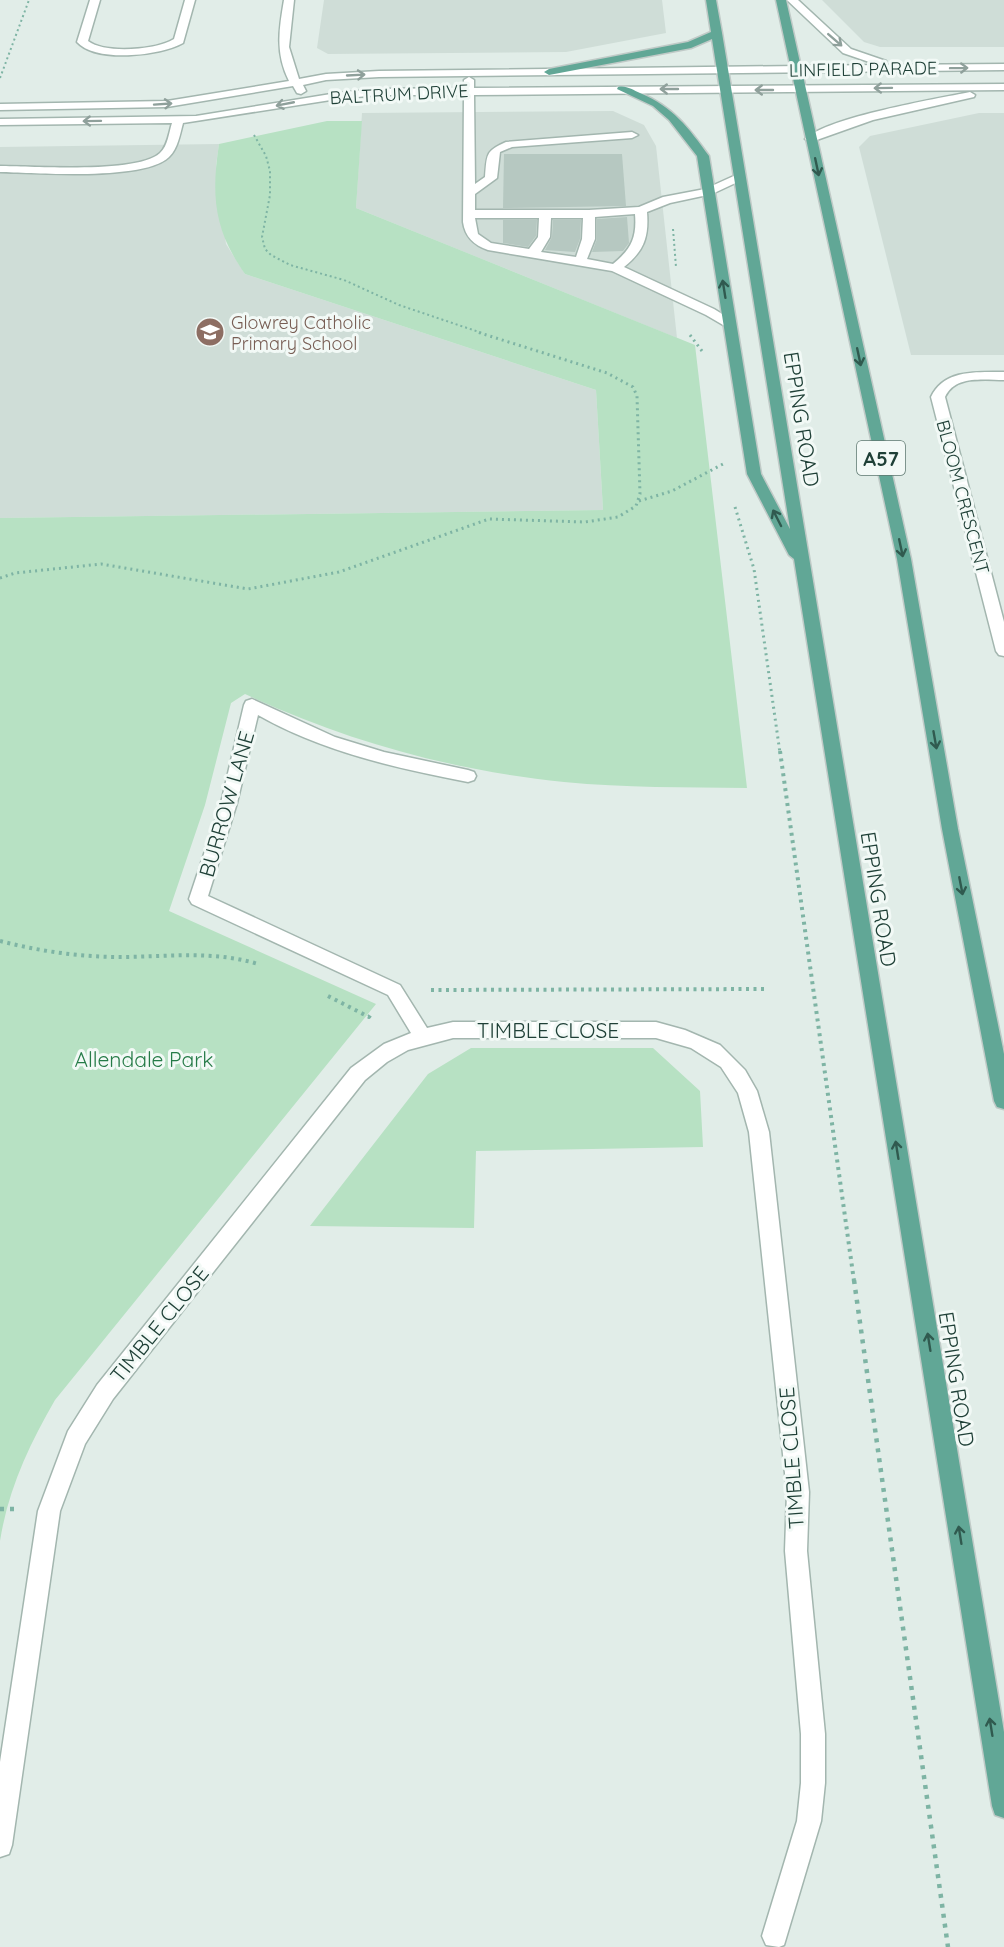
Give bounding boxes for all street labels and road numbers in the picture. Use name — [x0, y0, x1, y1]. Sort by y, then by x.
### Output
street label: LINFIELD PARADE — [789, 56, 937, 82]
street label: BALTRUM DRIVE — [329, 79, 469, 109]
street label: EPPING ROAD — [778, 350, 826, 488]
street label: BLOOM CRESCENT — [931, 417, 995, 577]
road number: A57 — [857, 441, 905, 475]
street label: BURROW LANE — [193, 728, 259, 880]
street label: EPPING ROAD — [855, 830, 903, 968]
street label: TIMBLE CLOSE — [477, 1017, 619, 1043]
street label: TIMBLE CLOSE — [104, 1261, 214, 1387]
street label: EPPING ROAD — [933, 1310, 981, 1448]
street label: TIMBLE CLOSE — [773, 1386, 809, 1530]

